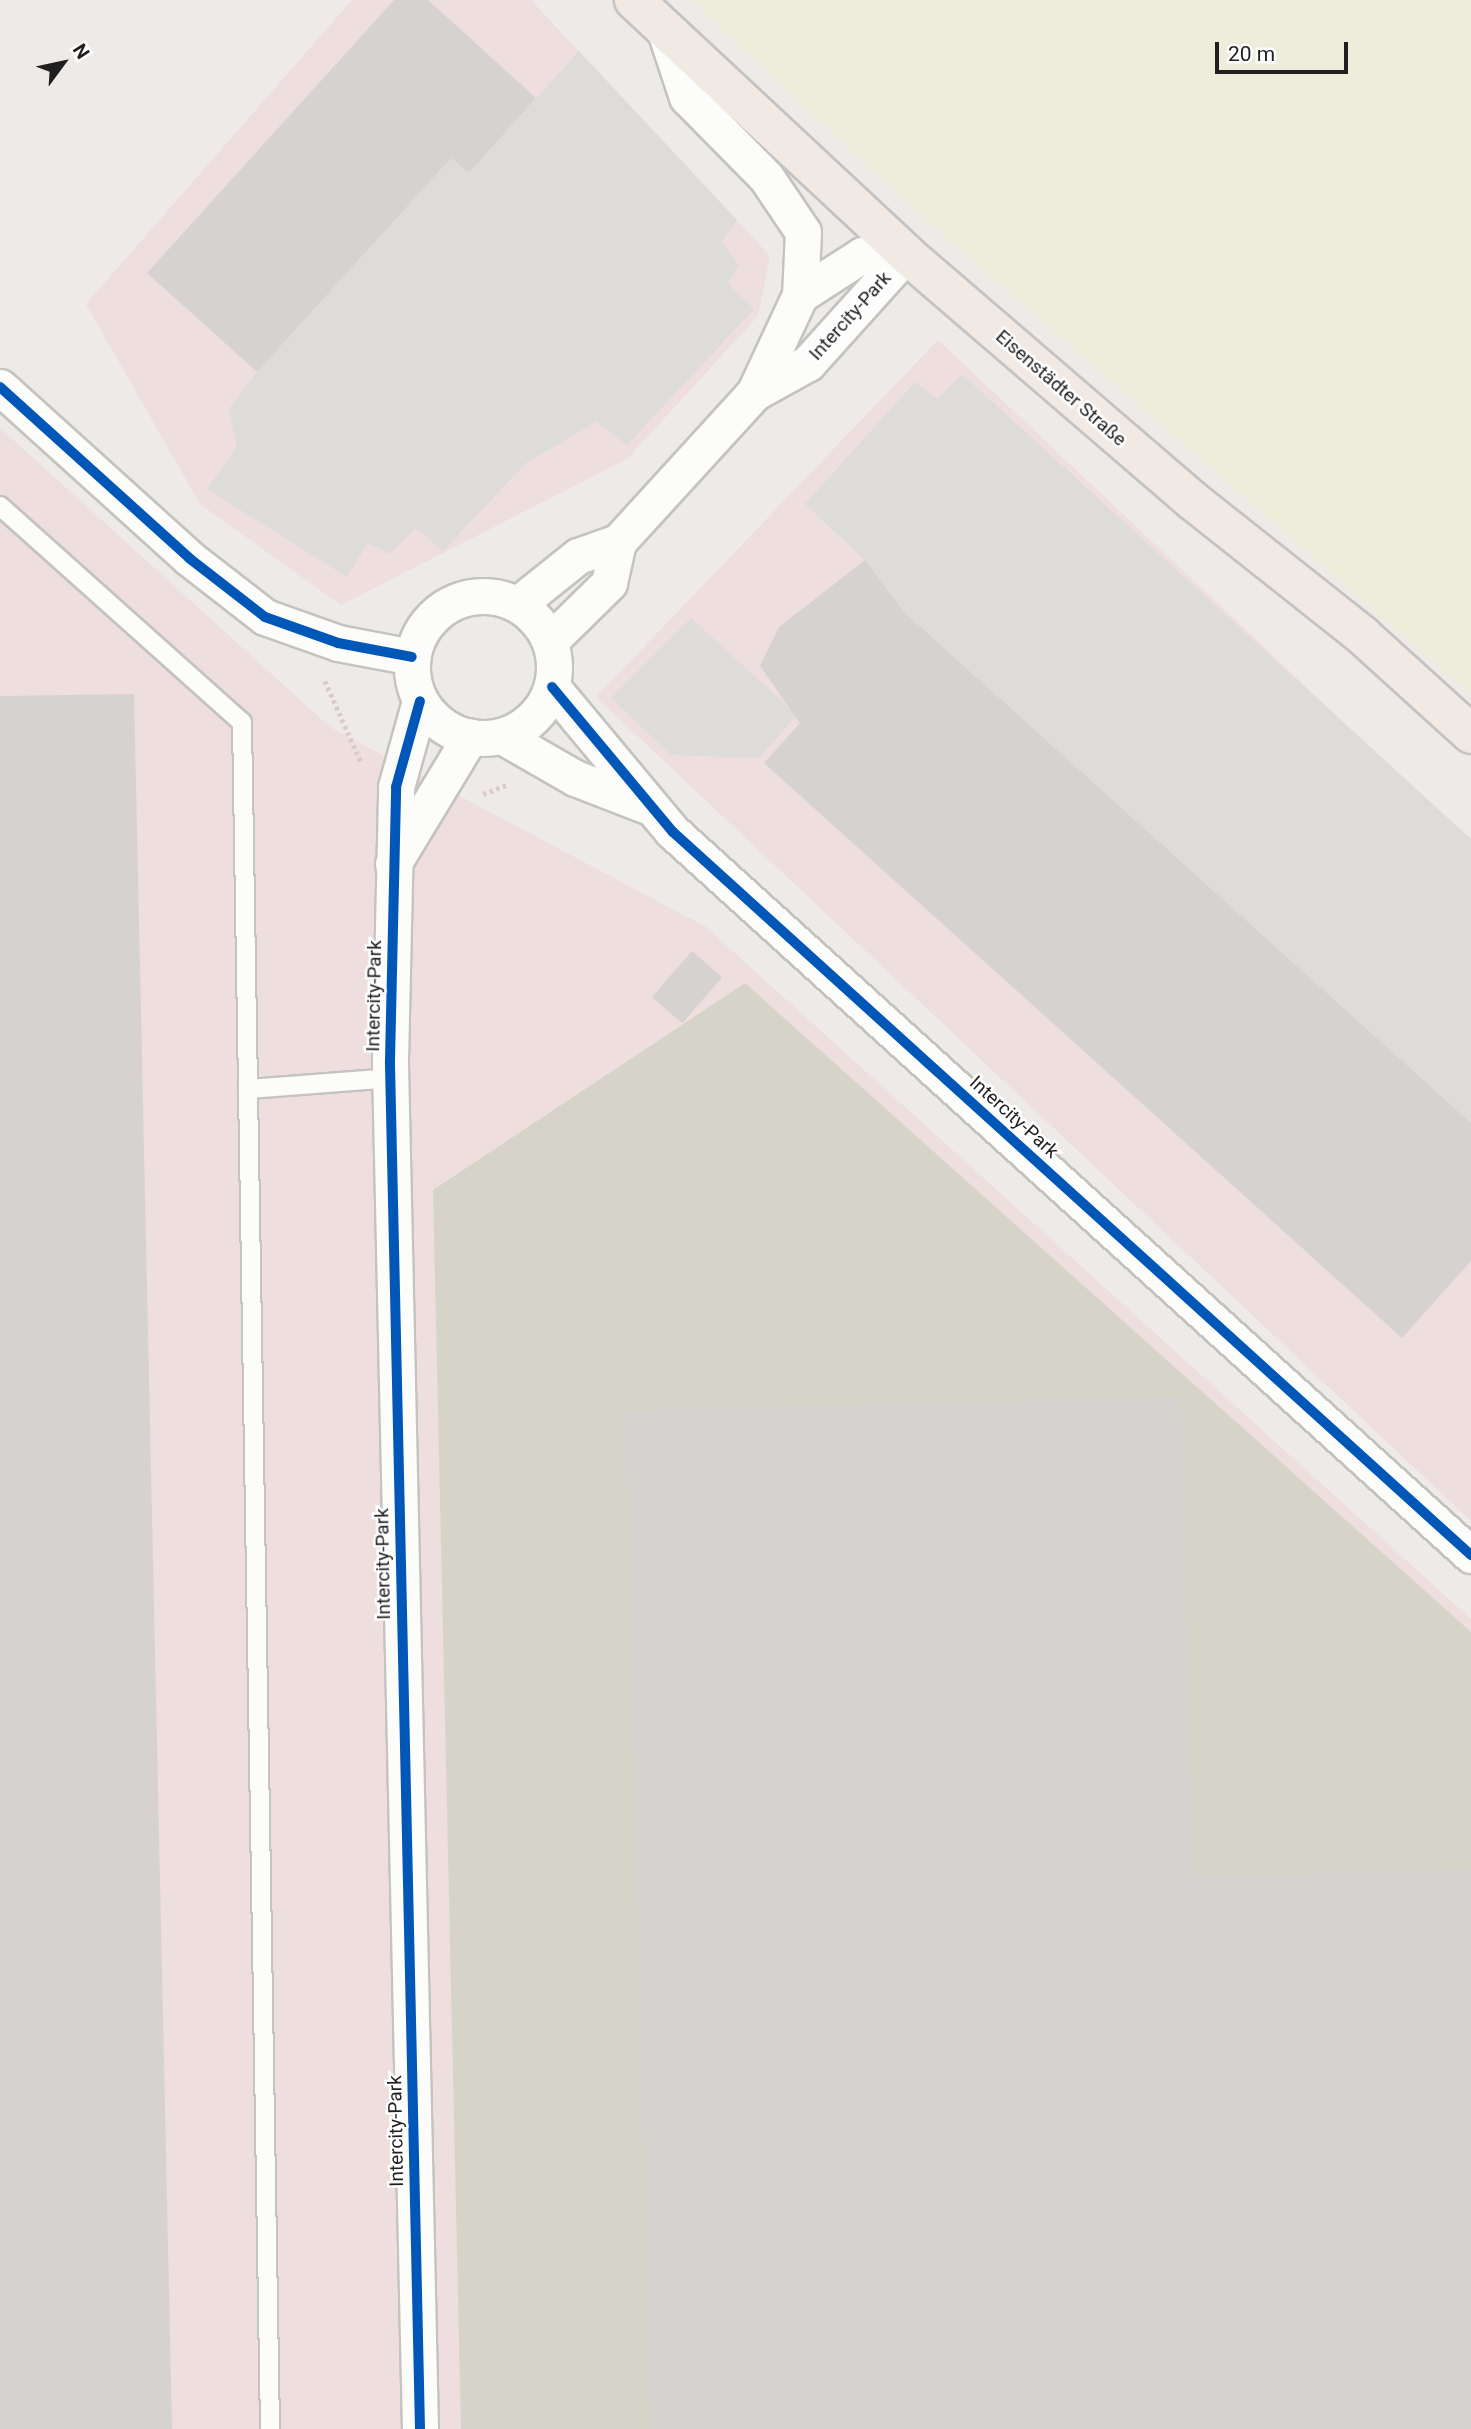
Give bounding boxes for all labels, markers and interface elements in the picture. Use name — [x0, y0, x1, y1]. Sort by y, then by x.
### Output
north arrow — [28, 28, 98, 98]
scale bar — [1219, 28, 1352, 72]
text: N — [68, 39, 94, 63]
text: 20 m — [1228, 42, 1275, 66]
street label: Intercity-Park — [804, 267, 896, 365]
street label: Eisenstädter Straße — [991, 325, 1131, 451]
street label: Intercity-Park — [362, 940, 386, 1052]
street label: Intercity-Park — [965, 1071, 1063, 1163]
street label: Intercity-Park — [371, 1508, 395, 1620]
street label: Intercity-Park — [384, 2075, 408, 2187]

